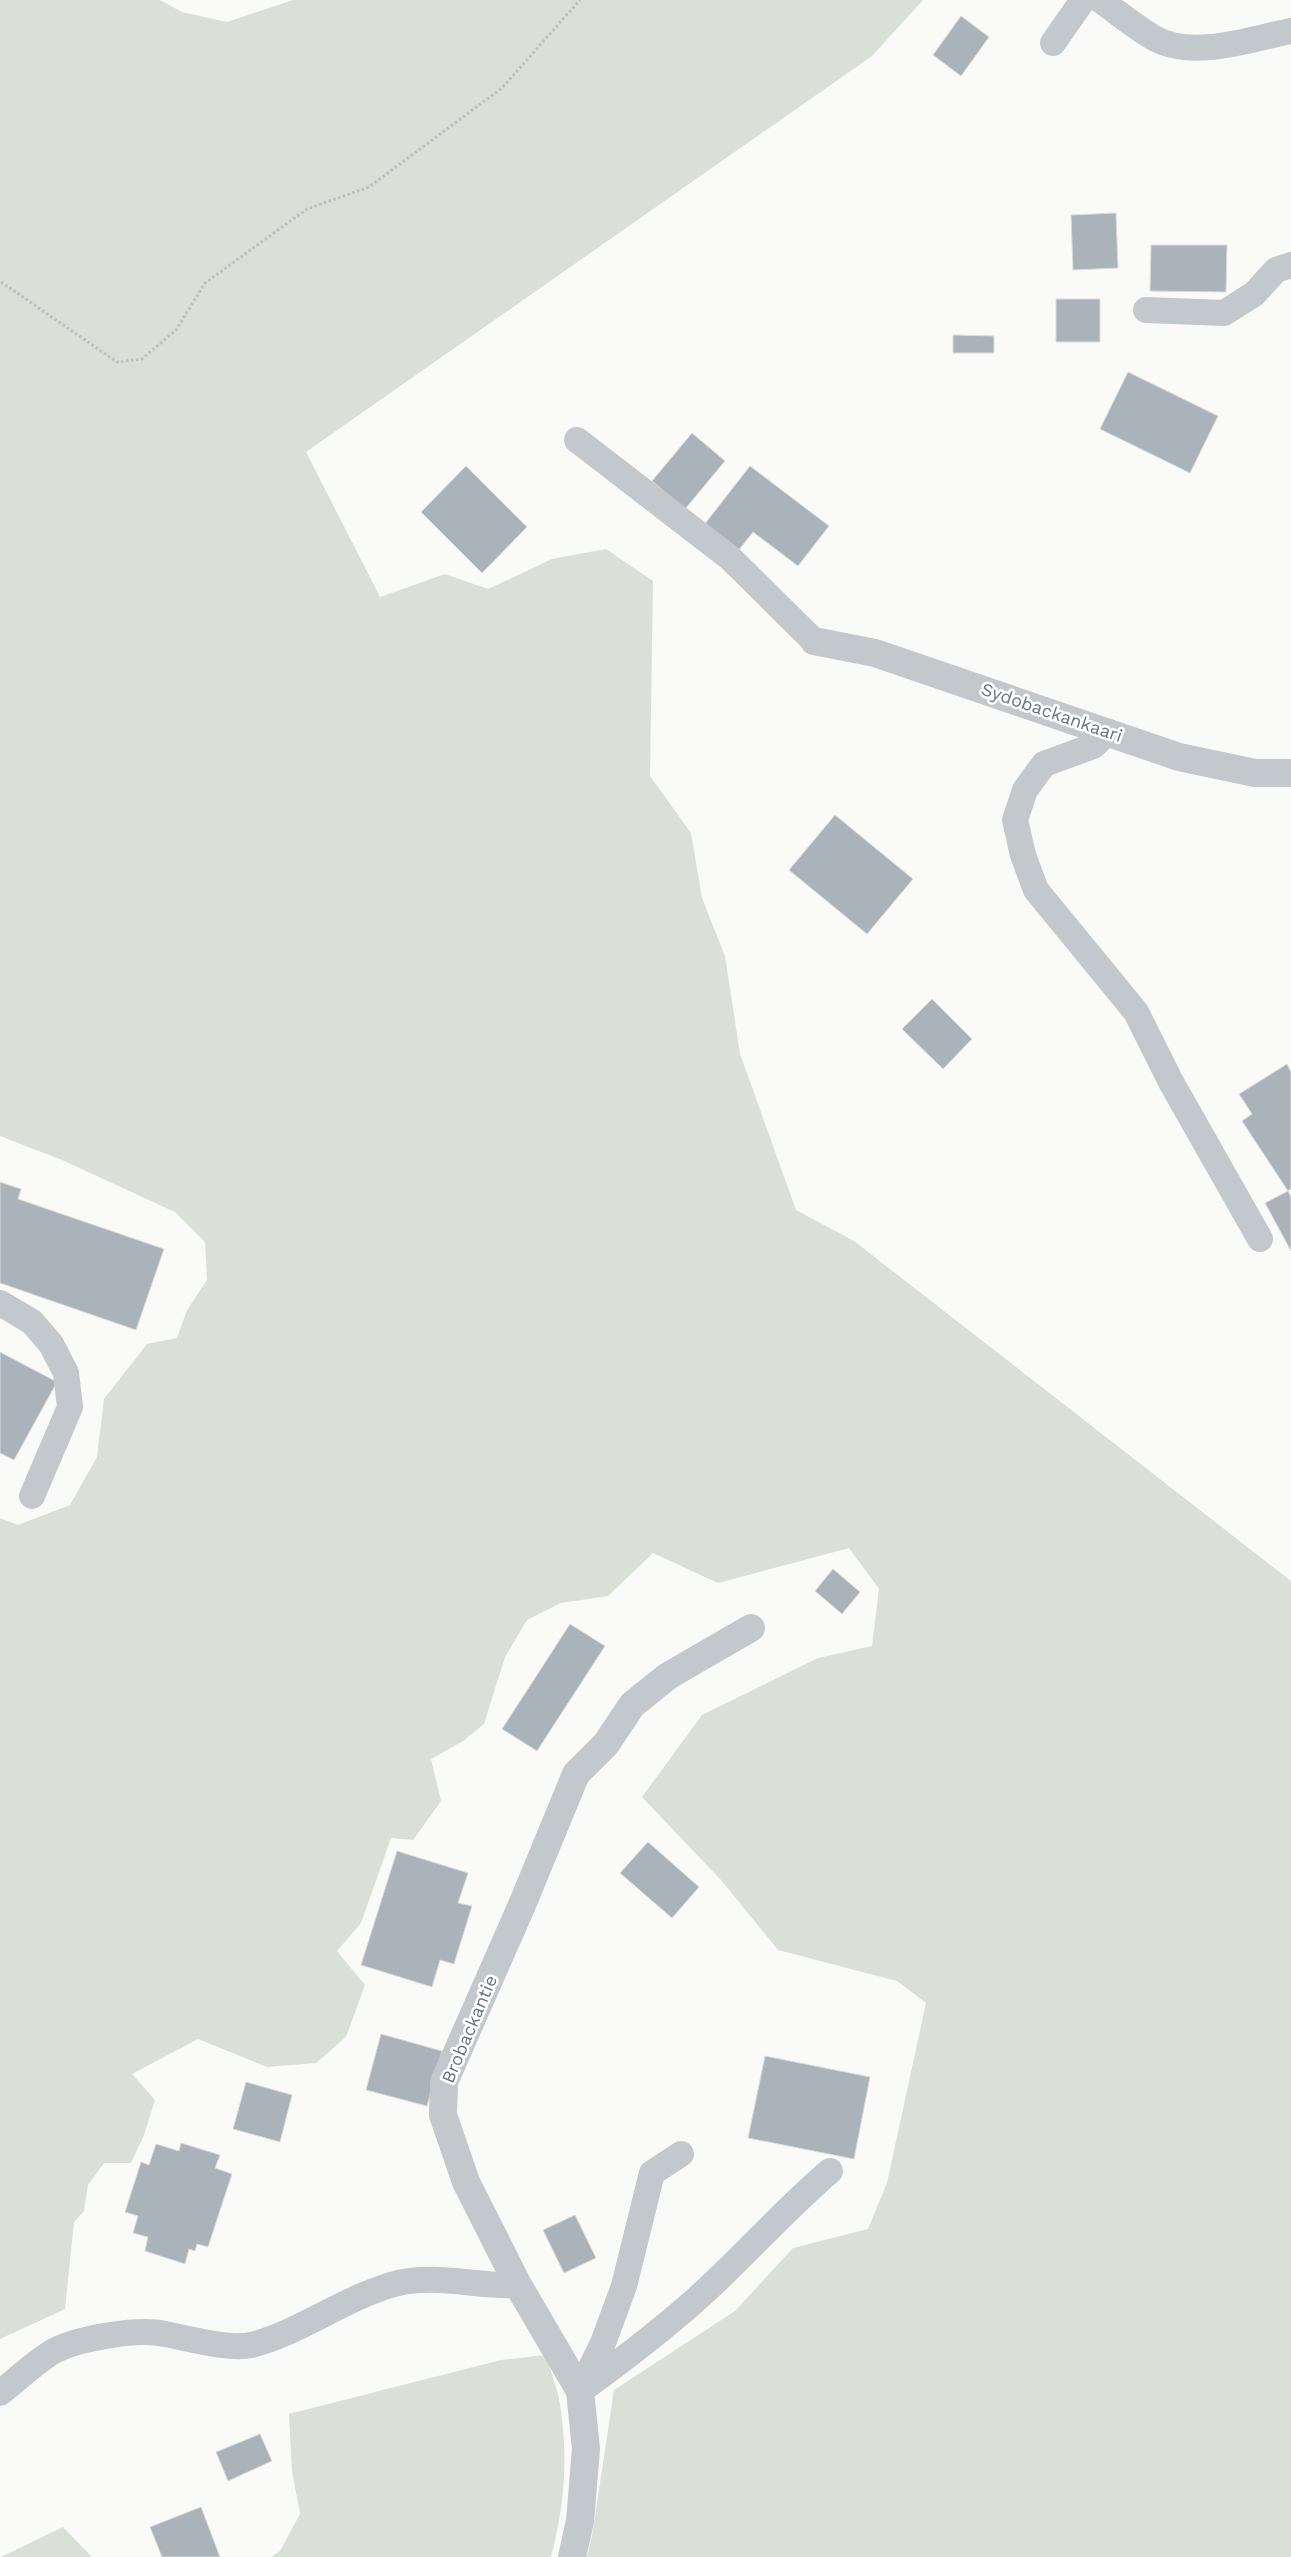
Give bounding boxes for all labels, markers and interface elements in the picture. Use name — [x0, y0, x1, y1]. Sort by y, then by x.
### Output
street label: Sydobackankaari — [979, 678, 1125, 746]
street label: Brobackantie — [437, 1972, 501, 2086]

